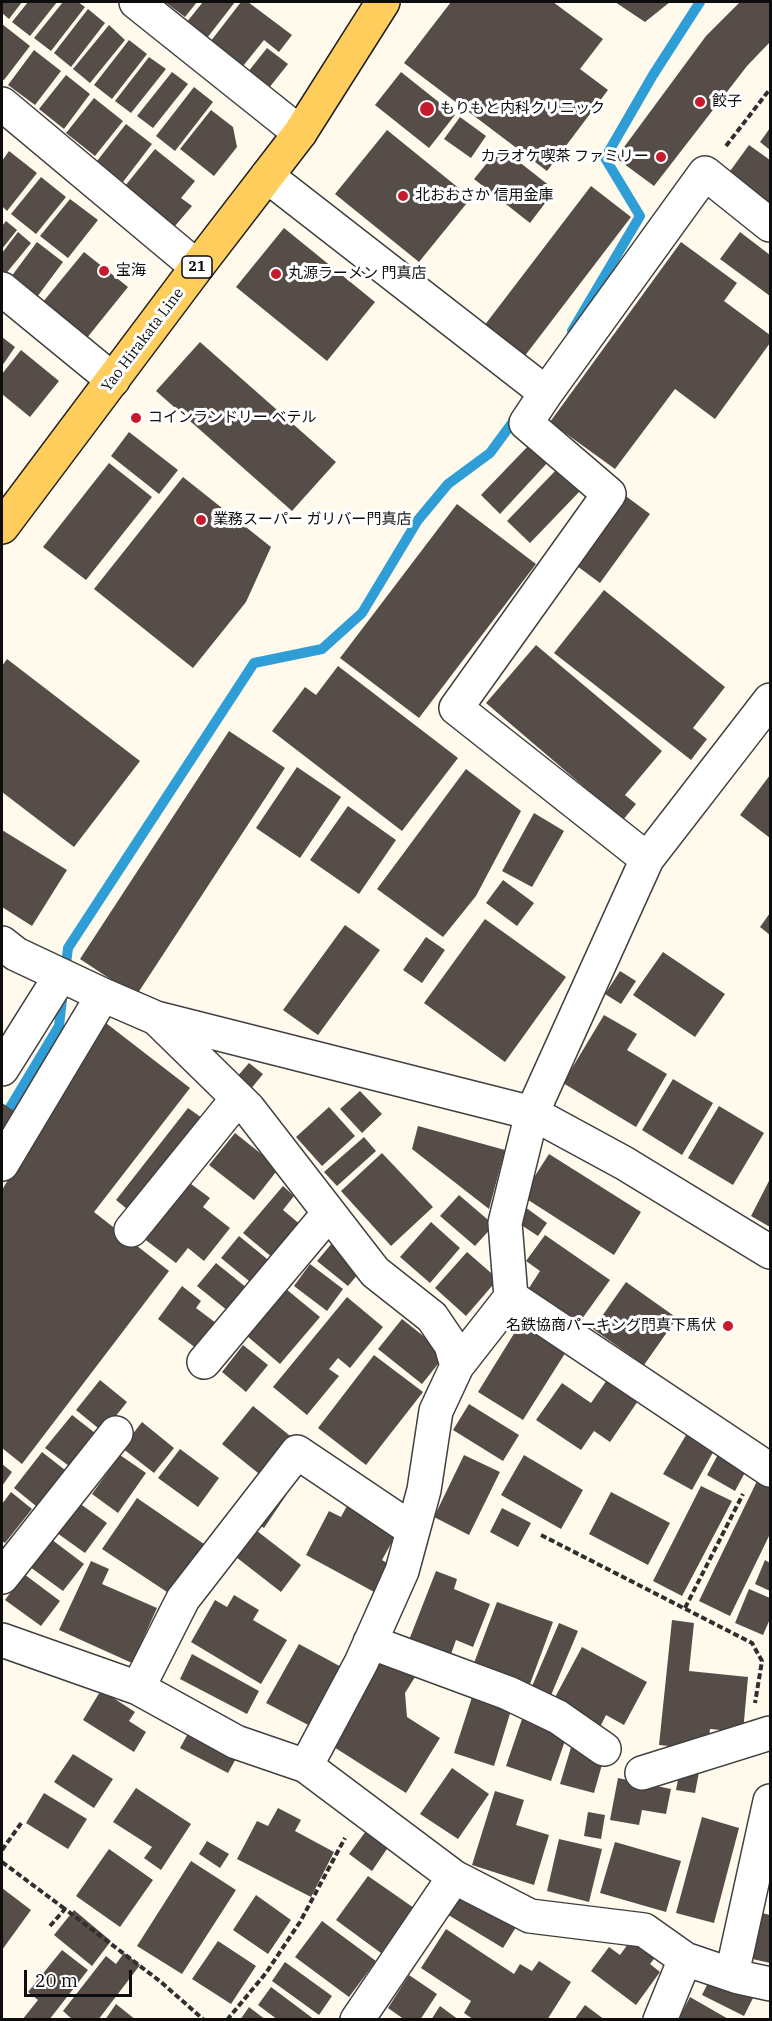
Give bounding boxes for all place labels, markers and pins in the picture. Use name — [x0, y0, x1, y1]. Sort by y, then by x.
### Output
place label: 餃子 — [712, 93, 742, 111]
marker: 餃子 — [693, 95, 707, 109]
marker: もりもと内科クリニック — [418, 100, 436, 118]
place label: もりもと内科クリニック — [440, 100, 605, 118]
place label: カラオケ喫茶 ファミリー — [481, 148, 649, 166]
marker: カラオケ喫茶 ファミリー — [654, 150, 668, 164]
place label: 北おおさか 信用金庫 — [415, 187, 553, 205]
marker: 北おおさか 信用金庫 — [396, 189, 410, 203]
place label: 宝海 — [116, 262, 146, 280]
marker: 宝海 — [97, 264, 111, 278]
place label: 丸源ラーメン 門真店 — [288, 265, 426, 283]
marker: 丸源ラーメン 門真店 — [269, 267, 283, 281]
place label: コインランドリー ベテル — [148, 409, 316, 427]
marker: コインランドリー ベテル — [129, 411, 143, 425]
place label: 業務スーパー ガリバー門真店 — [213, 511, 411, 529]
marker: 業務スーパー ガリバー門真店 — [194, 513, 208, 527]
place label: 名鉄協商パーキング門真下馬伏 — [506, 1317, 716, 1335]
marker: 名鉄協商パーキング門真下馬伏 — [721, 1319, 735, 1333]

